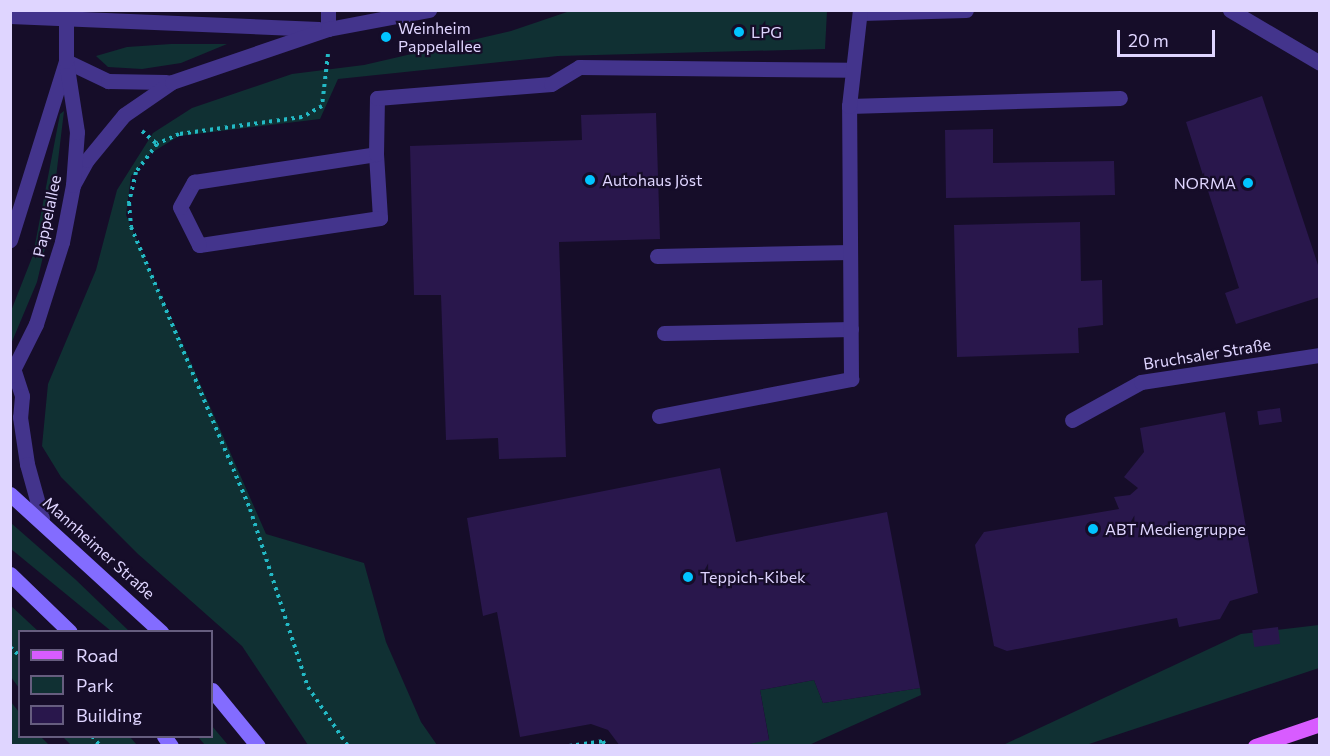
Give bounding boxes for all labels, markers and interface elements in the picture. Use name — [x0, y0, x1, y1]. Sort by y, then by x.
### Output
place label: Weinheim Pappelallee — [398, 18, 481, 56]
scale bar — [1120, 18, 1218, 56]
place label: LPG — [751, 22, 782, 42]
marker: LPG — [732, 25, 746, 39]
text: 20 m — [1128, 29, 1169, 51]
marker: Weinheim Pappelallee — [379, 30, 393, 44]
place label: Autohaus Jöst — [602, 170, 702, 190]
street label: Pappelallee — [29, 173, 65, 259]
marker: Autohaus Jöst — [583, 173, 597, 187]
place label: NORMA — [1174, 173, 1236, 193]
marker: NORMA — [1241, 176, 1255, 190]
street label: Bruchsaler Straße — [1142, 334, 1272, 374]
street label: Mannheimer Straße — [39, 493, 159, 603]
place label: ABT Mediengruppe — [1105, 519, 1246, 539]
marker: ABT Mediengruppe — [1086, 522, 1100, 536]
place label: Teppich-Kibek — [700, 567, 806, 587]
marker: Teppich-Kibek — [681, 570, 695, 584]
legend — [18, 630, 213, 738]
text: Road — [76, 644, 118, 666]
text: Park — [76, 674, 114, 696]
text: Building — [76, 704, 142, 726]

